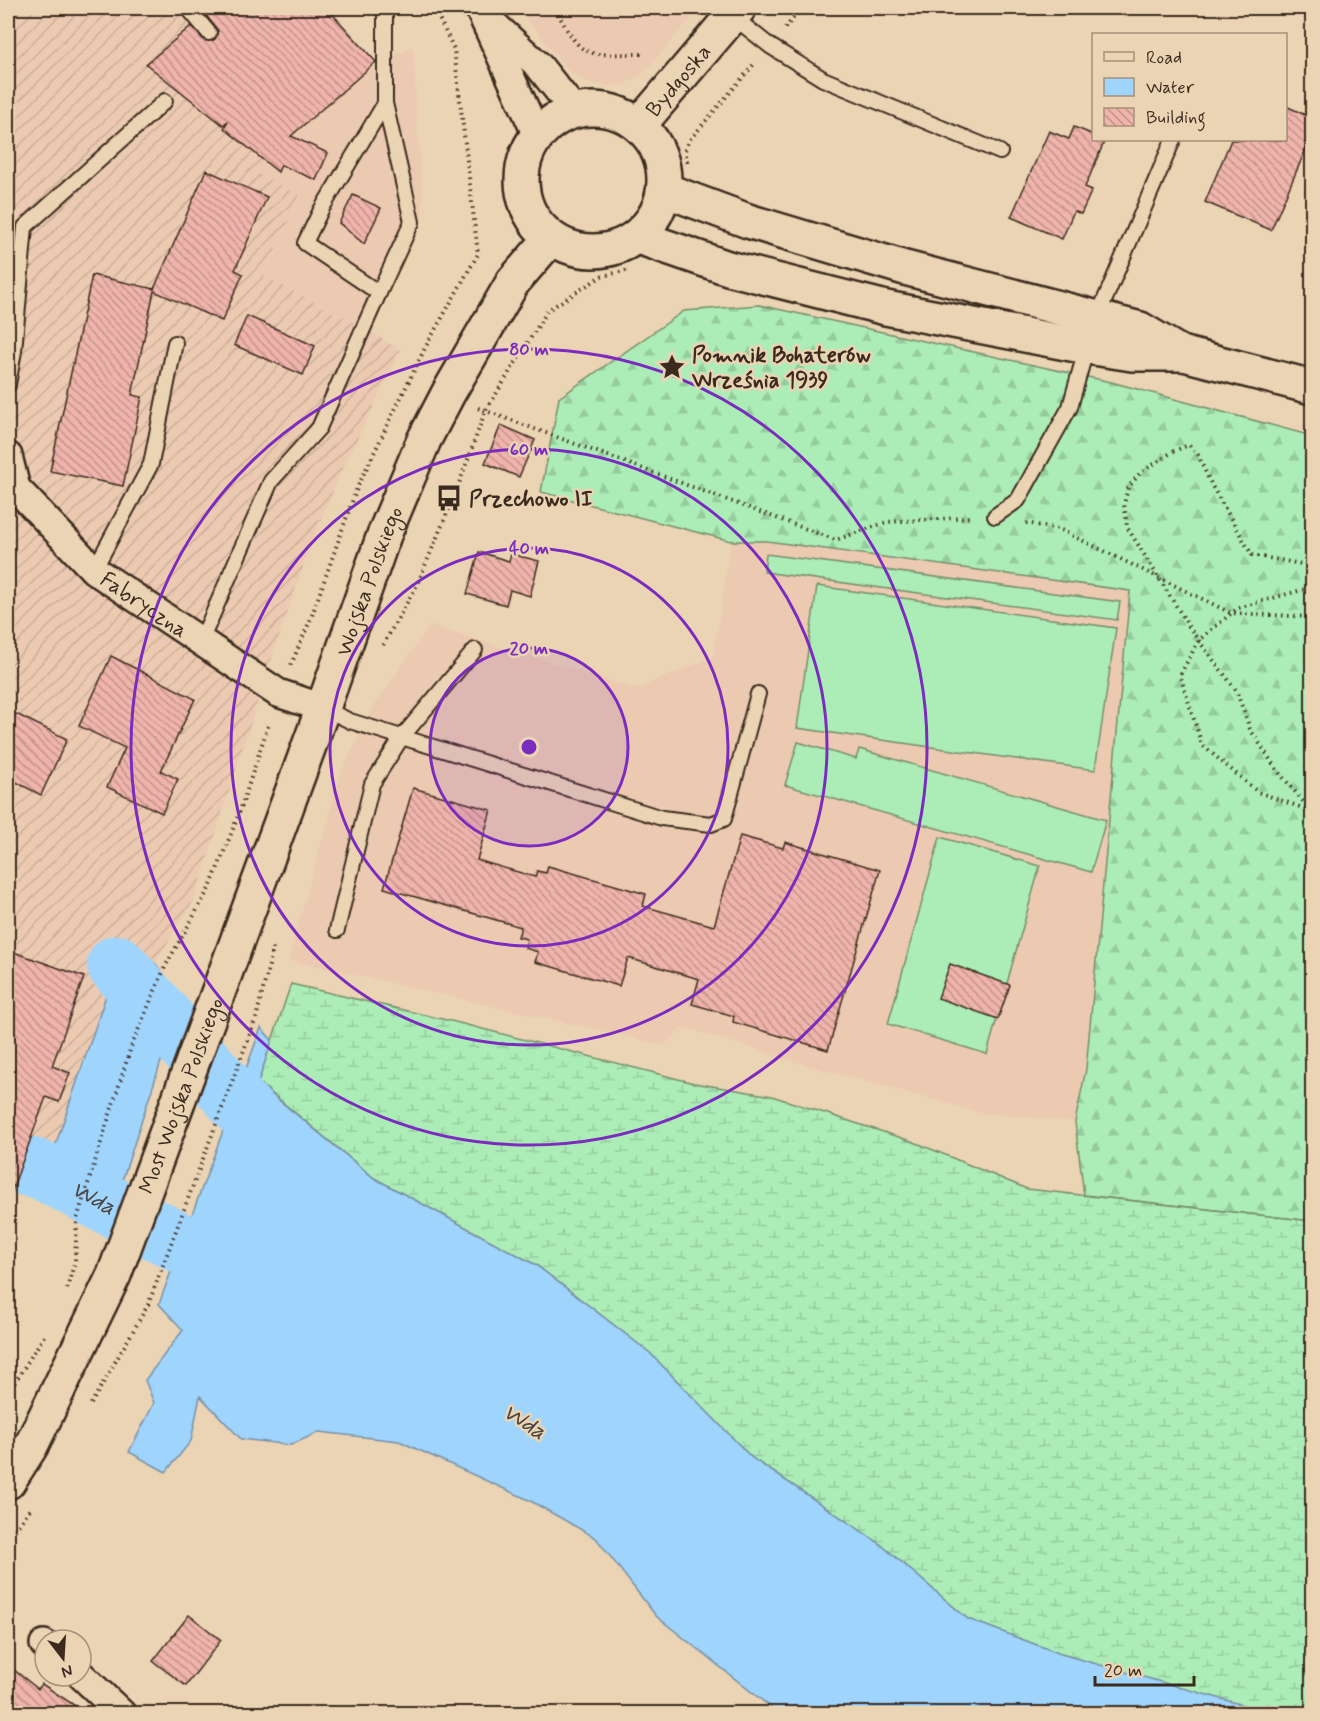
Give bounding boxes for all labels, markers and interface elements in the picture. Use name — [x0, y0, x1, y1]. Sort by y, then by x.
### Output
legend — [1092, 33, 1287, 141]
street label: Bydgoska — [640, 39, 718, 123]
text: Road — [1146, 46, 1182, 70]
text: Water — [1146, 76, 1195, 100]
text: Building — [1146, 106, 1206, 132]
text: 80 m — [509, 338, 549, 362]
place label: Pomnik Bohaterów Września 1939 — [691, 342, 871, 395]
place icon: Pomnik Bohaterów Września 1939 — [657, 352, 687, 382]
text: 60 m — [510, 438, 548, 462]
bus stop icon: Przechowo II — [434, 483, 464, 513]
place label: Przechowo II — [469, 486, 593, 514]
street label: Wojska Polskiego — [330, 503, 410, 660]
text: 40 m — [509, 537, 549, 561]
street label: Fabryczna — [94, 566, 193, 645]
text: 20 m — [510, 637, 548, 661]
centre of rings — [519, 737, 539, 757]
street label: Most Wojska Polskiego — [133, 994, 231, 1198]
water label: Wda — [66, 1174, 121, 1223]
water label: Wda — [496, 1397, 552, 1448]
north arrow — [33, 1628, 93, 1688]
scale bar — [1095, 1649, 1194, 1687]
text: N — [59, 1659, 75, 1683]
text: 20 m — [1104, 1659, 1142, 1683]

